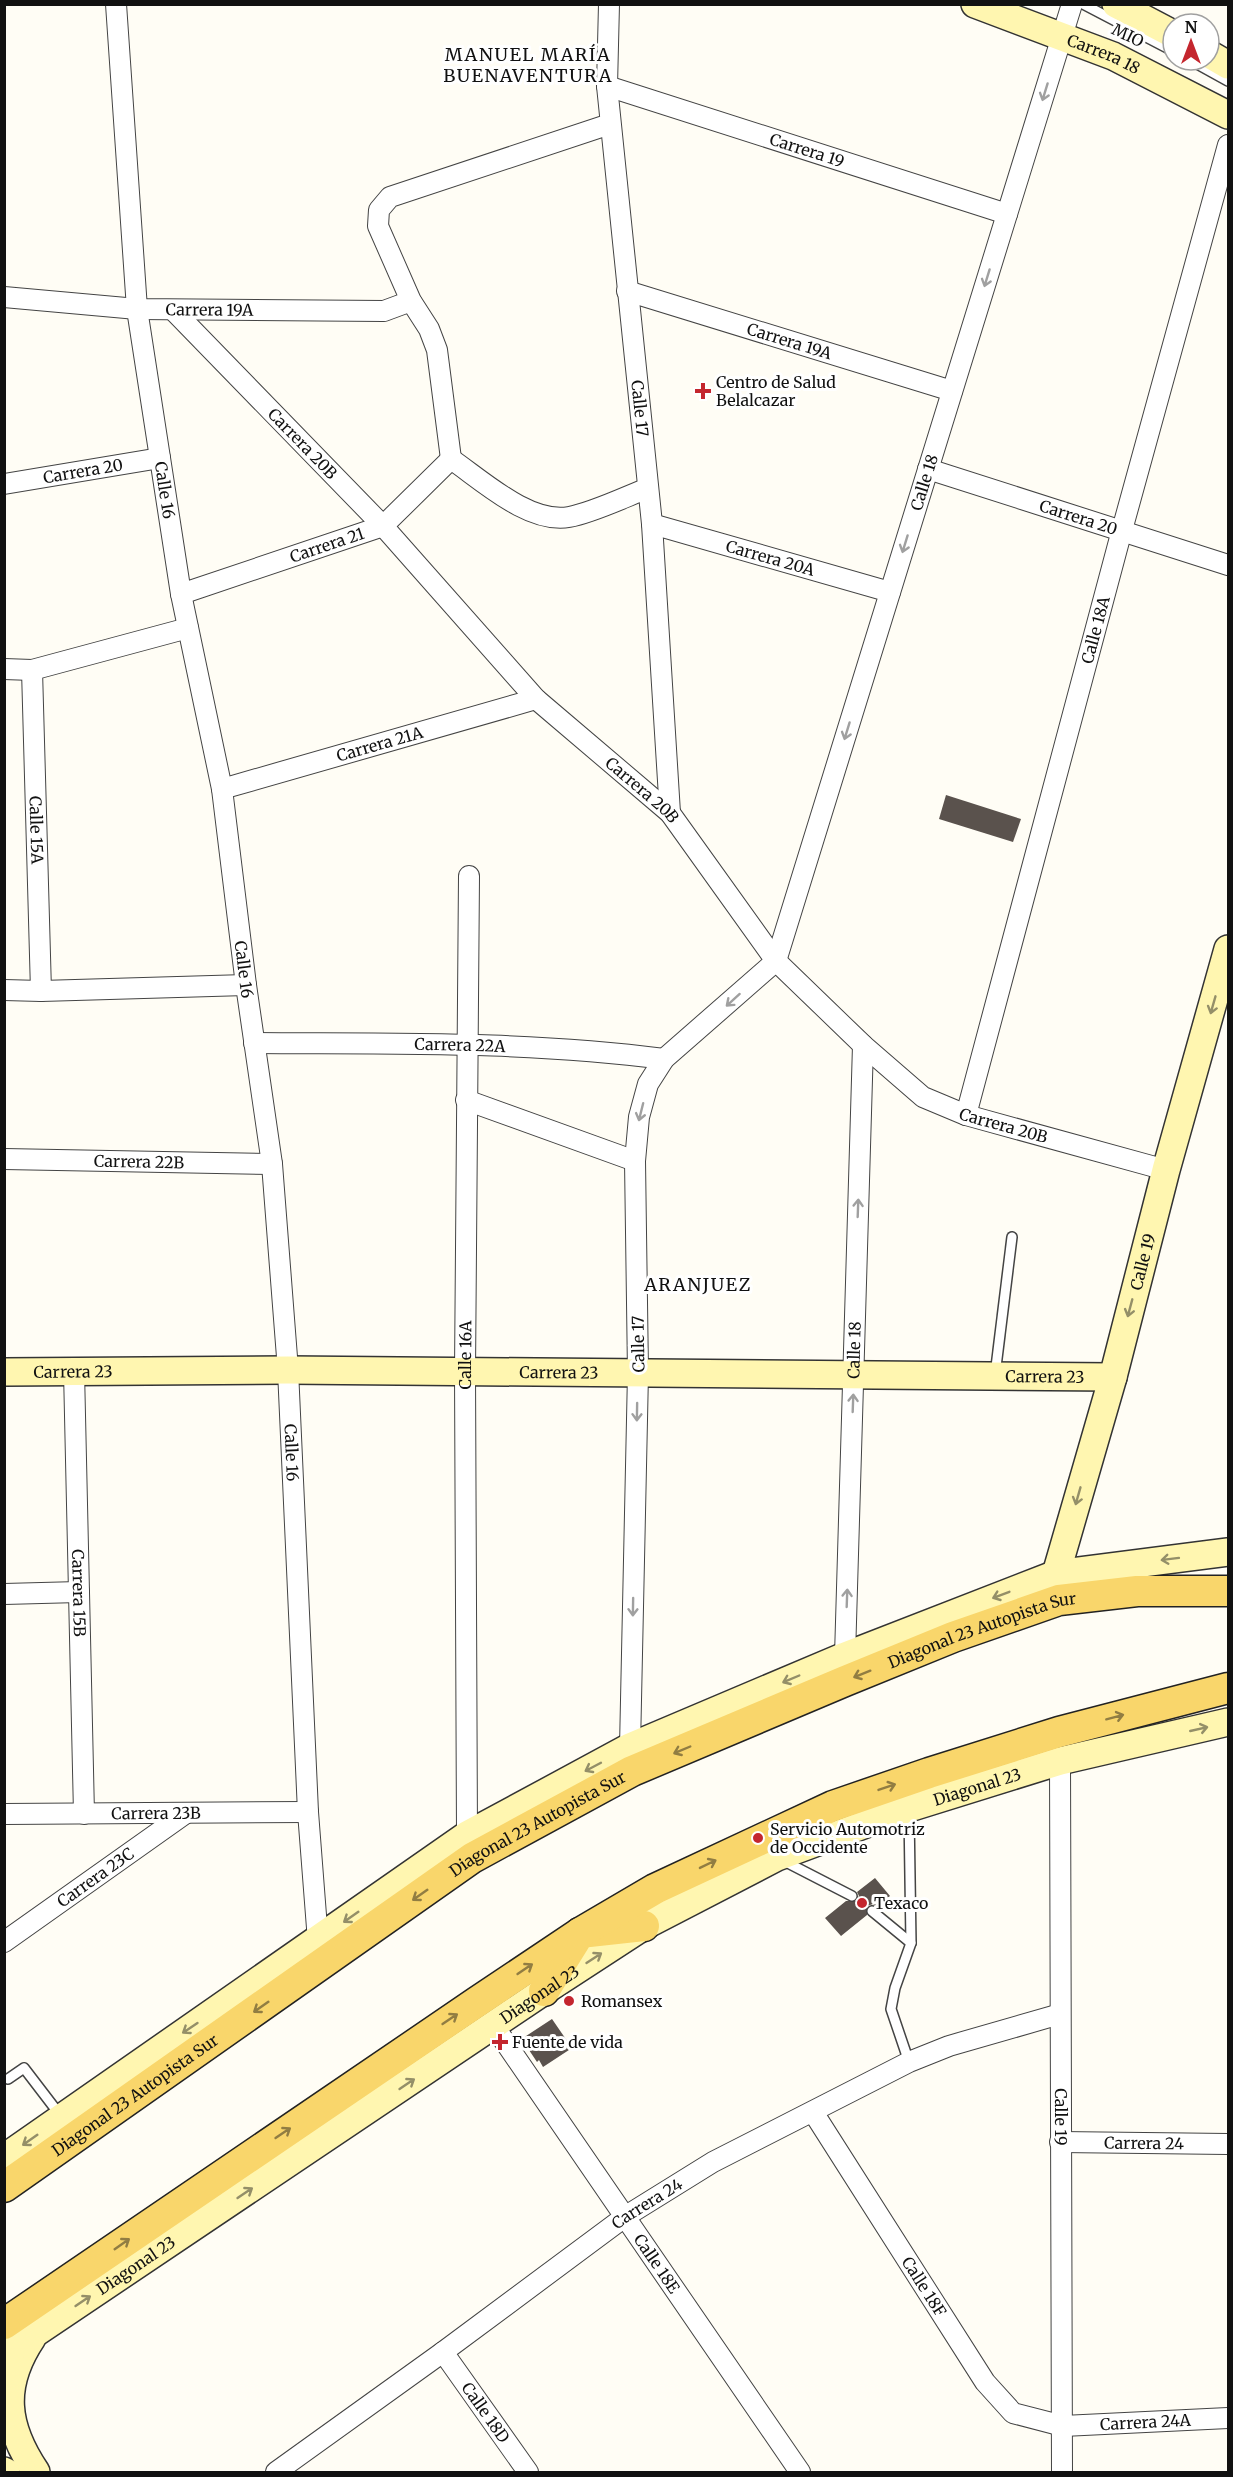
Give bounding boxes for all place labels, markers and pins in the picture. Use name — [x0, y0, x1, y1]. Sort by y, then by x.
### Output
place label: Centro de Salud Belalcazar — [716, 372, 836, 410]
marker: Centro de Salud Belalcazar — [694, 382, 712, 400]
place label: Servicio Automotriz de Occidente — [770, 1819, 925, 1857]
marker: Servicio Automotriz de Occidente — [751, 1831, 765, 1845]
place label: Texaco — [874, 1893, 928, 1913]
marker: Texaco — [855, 1896, 869, 1910]
place label: Romansex — [581, 1991, 663, 2011]
marker: Romansex — [562, 1994, 576, 2008]
place label: Fuente de vida — [512, 2032, 623, 2052]
marker: Fuente de vida — [493, 2035, 507, 2049]

